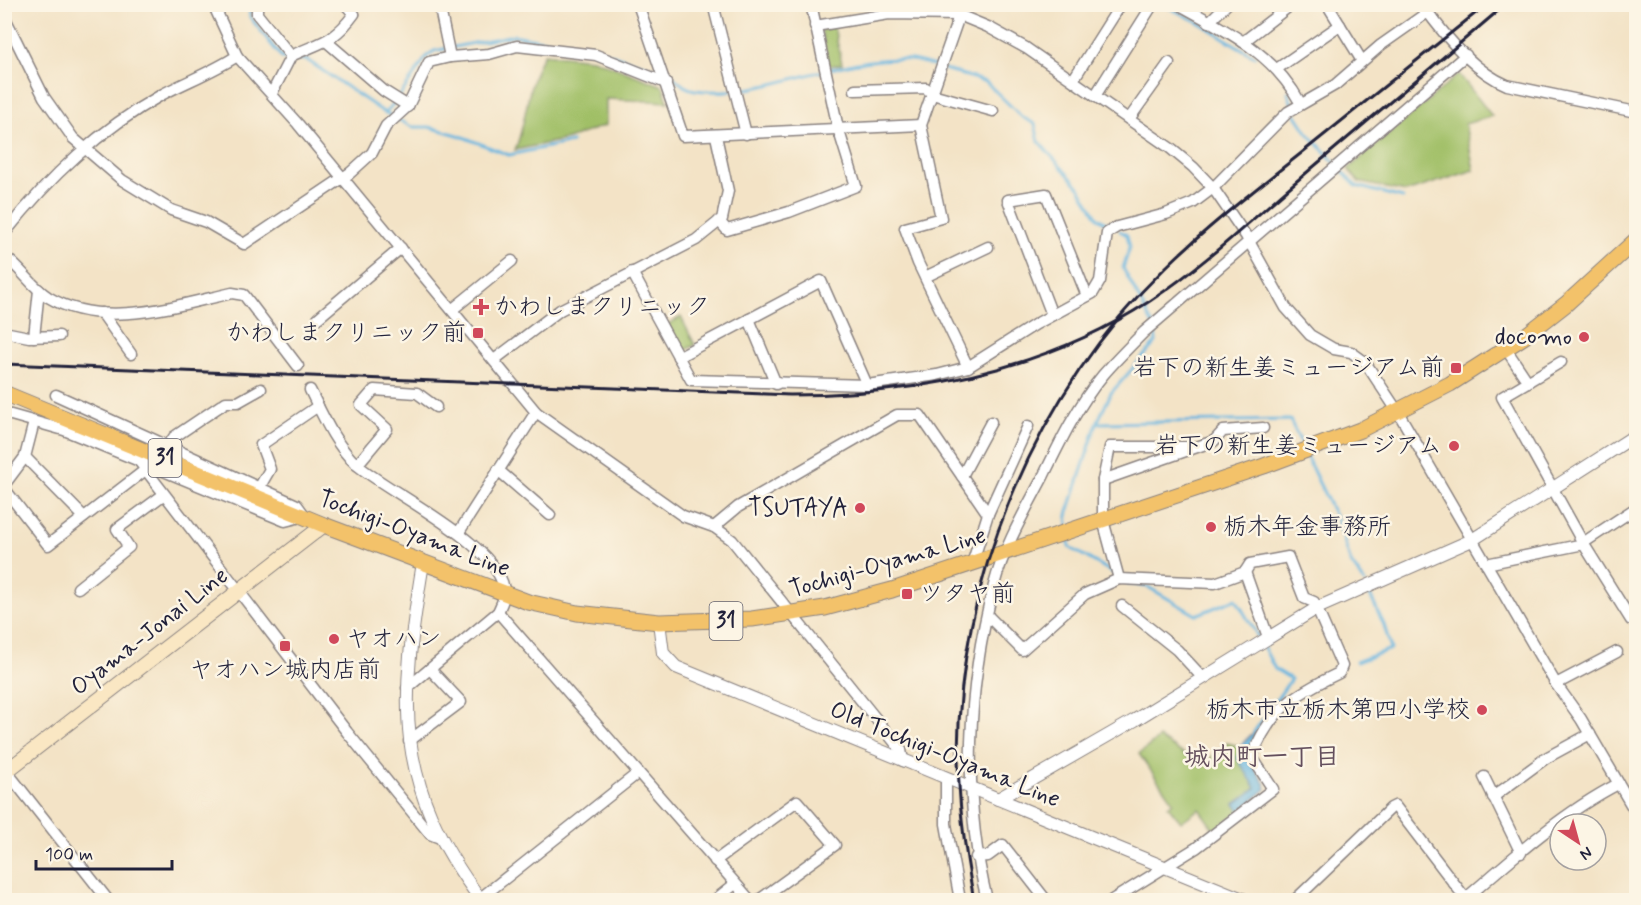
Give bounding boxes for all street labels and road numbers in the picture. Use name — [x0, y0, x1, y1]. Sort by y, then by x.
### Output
road number: 31 — [148, 439, 182, 477]
street label: Tochigi-Oyama Line — [314, 483, 514, 585]
street label: Tochigi-Oyama Line — [786, 520, 990, 606]
street label: Oyama-Jonai Line — [65, 561, 235, 703]
road number: 31 — [710, 602, 742, 640]
street label: Old Tochigi-Oyama Line — [825, 695, 1065, 815]

